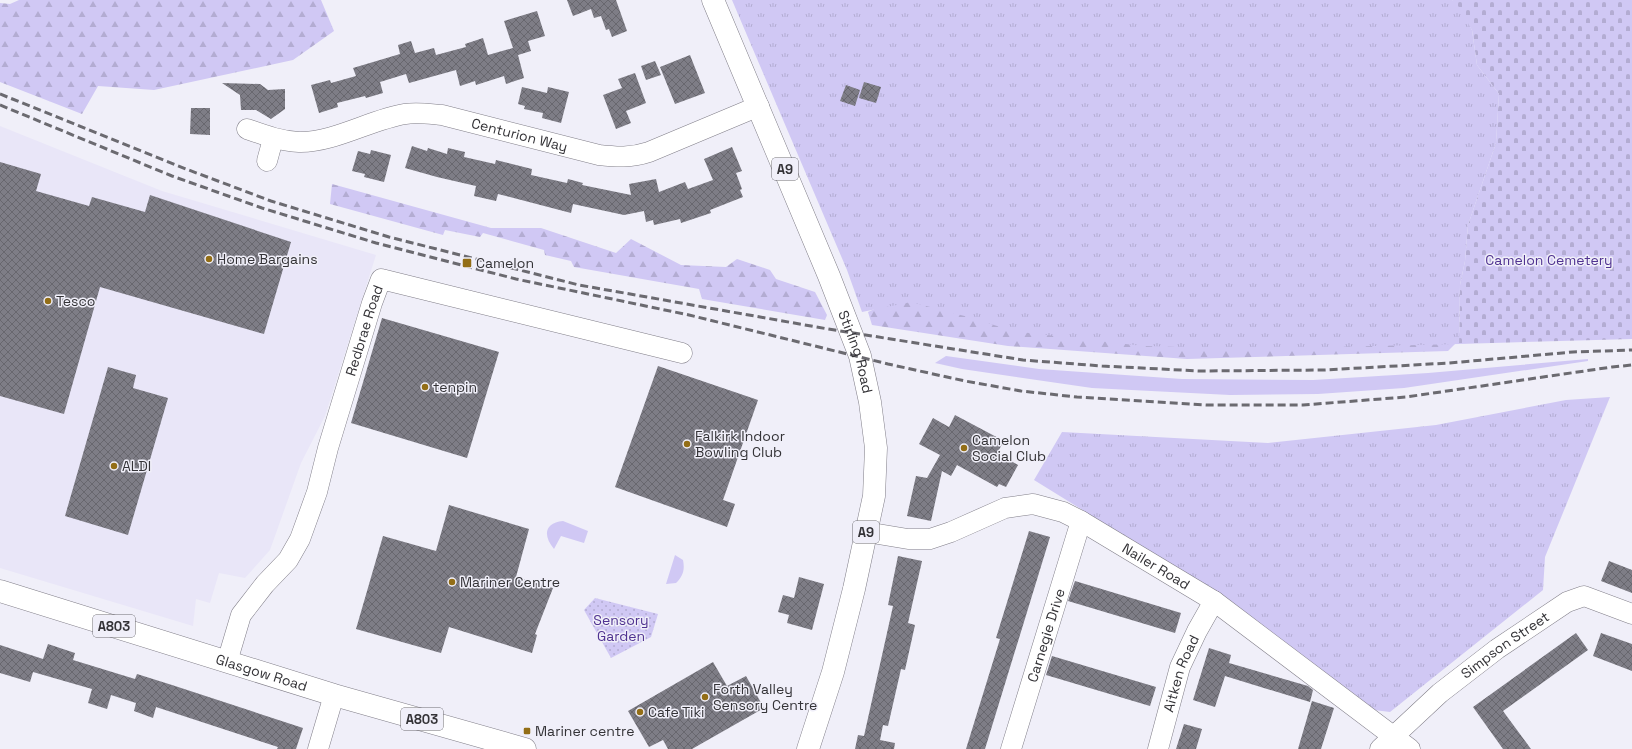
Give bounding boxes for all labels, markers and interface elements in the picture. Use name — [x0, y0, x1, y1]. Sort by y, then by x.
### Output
street label: Centurion Way — [469, 114, 570, 156]
road number: A9 — [772, 158, 798, 180]
place label: Home Bargains — [217, 250, 318, 268]
park label: Camelon Cemetery — [1485, 251, 1613, 269]
marker: Home Bargains — [204, 254, 214, 264]
place label: Camelon — [476, 254, 534, 272]
marker: Camelon — [461, 257, 473, 269]
street label: Redbrae Road — [341, 282, 387, 378]
place label: Tesco — [56, 292, 96, 310]
marker: Tesco — [43, 296, 53, 306]
street label: Stirling Road — [834, 308, 877, 395]
place label: tenpin — [433, 378, 477, 396]
marker: tenpin — [420, 382, 430, 392]
place label: Falkirk Indoor Bowling Club — [695, 427, 785, 461]
place label: Camelon Social Club — [972, 431, 1046, 465]
marker: Falkirk Indoor Bowling Club — [682, 439, 692, 449]
marker: Camelon Social Club — [959, 443, 969, 453]
place label: ALDI — [122, 457, 151, 475]
marker: ALDI — [109, 461, 119, 471]
road number: A9 — [853, 521, 879, 543]
street label: Nailer Road — [1119, 539, 1193, 593]
place label: Mariner Centre — [460, 573, 560, 591]
marker: Mariner Centre — [447, 577, 457, 587]
street label: Carnegie Drive — [1023, 586, 1069, 684]
street label: Simpson Street — [1457, 608, 1553, 683]
park label: Sensory Garden — [593, 611, 649, 645]
road number: A803 — [93, 615, 135, 637]
street label: Aitken Road — [1159, 632, 1203, 714]
street label: Glasgow Road — [214, 650, 310, 695]
place label: Forth Valley Sensory Centre — [713, 680, 817, 714]
marker: Forth Valley Sensory Centre — [700, 692, 710, 702]
place label: Cafe Tiki — [648, 703, 704, 721]
marker: Cafe Tiki — [635, 707, 645, 717]
road number: A803 — [401, 708, 443, 730]
place label: Mariner centre — [535, 722, 634, 740]
marker: Mariner centre — [522, 726, 532, 736]

